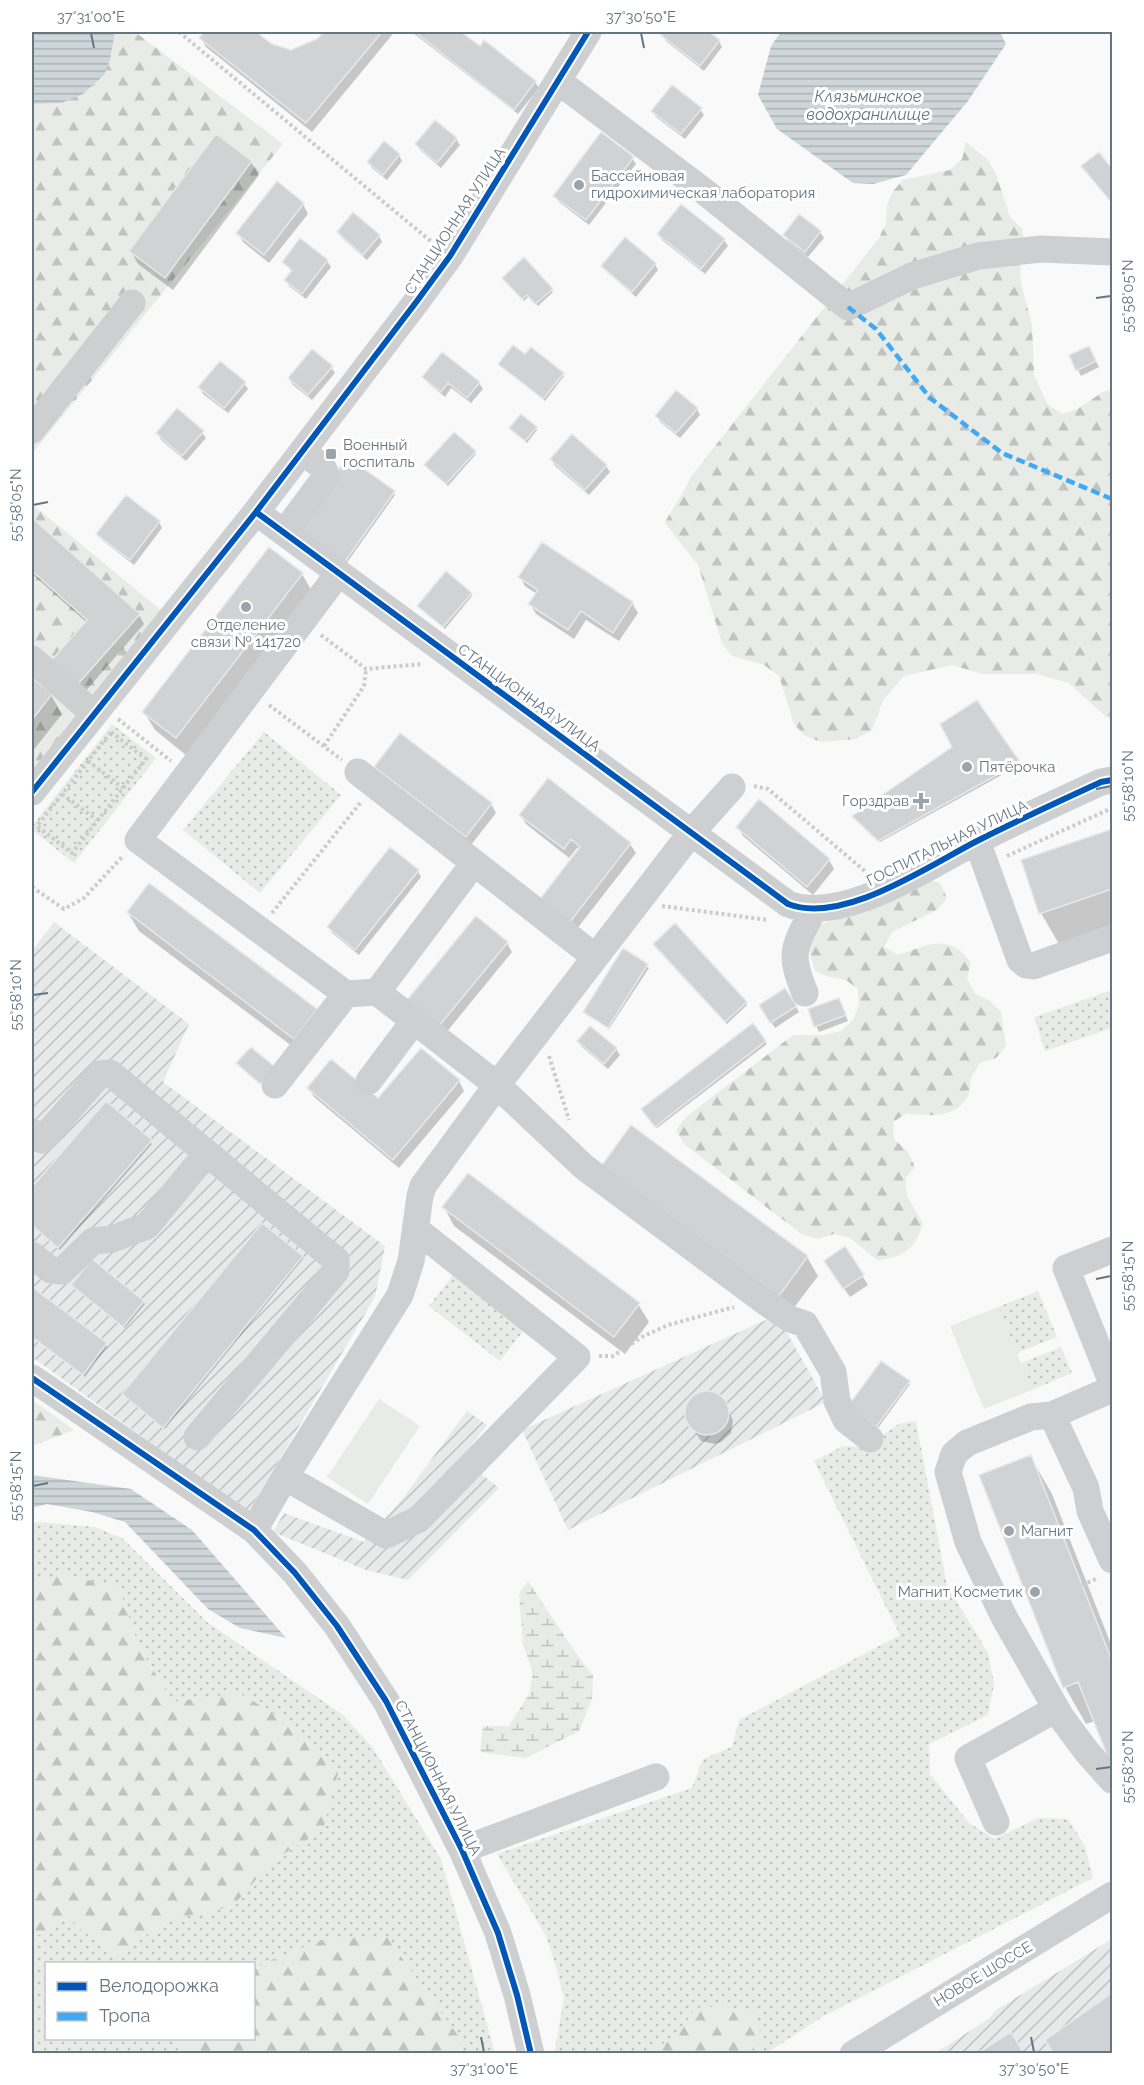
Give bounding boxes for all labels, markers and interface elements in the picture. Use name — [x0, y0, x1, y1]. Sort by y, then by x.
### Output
text: 37°31'00"E — [57, 8, 125, 26]
text: 37°30'50"E — [606, 8, 676, 26]
water label: Клязьминское водохранилище — [806, 87, 930, 124]
street label: СТАНЦИОННАЯ УЛИЦА — [401, 144, 509, 298]
place label: Бассейновая гидрохимическая лаборатория — [591, 167, 815, 202]
marker: Бассейновая гидрохимическая лаборатория — [572, 178, 586, 192]
text: 55°58'05"N — [1119, 259, 1137, 333]
place label: Военный госпиталь — [343, 436, 415, 471]
marker: Военный госпиталь — [324, 447, 338, 461]
text: 55°58'05"N — [7, 468, 25, 542]
marker: Отделение связи № 141720 — [239, 600, 253, 614]
place label: Отделение связи № 141720 — [191, 616, 301, 651]
street label: СТАНЦИОННАЯ УЛИЦА — [454, 640, 604, 756]
text: 55°58'10"N — [1119, 750, 1137, 822]
place label: Пятёрочка — [979, 758, 1055, 776]
marker: Пятёрочка — [960, 760, 974, 774]
place label: Горздрав — [842, 792, 909, 810]
marker: Горздрав — [914, 794, 928, 808]
street label: ГОСПИТАЛЬНАЯ УЛИЦА — [864, 796, 1030, 890]
text: 55°58'10"N — [7, 959, 25, 1031]
text: 55°58'15"N — [1119, 1241, 1137, 1311]
text: 55°58'15"N — [7, 1451, 25, 1521]
place label: Магнит — [1021, 1522, 1073, 1540]
marker: Магнит — [1002, 1524, 1016, 1538]
place label: Магнит Косметик — [898, 1583, 1023, 1601]
marker: Магнит Косметик — [1028, 1585, 1042, 1599]
street label: СТАНЦИОННАЯ УЛИЦА — [391, 1697, 485, 1859]
text: 55°58'20"N — [1119, 1731, 1137, 1803]
street label: НОВОЕ ШОССЕ — [931, 1938, 1035, 2010]
legend — [45, 1962, 255, 2040]
text: Велодорожка — [99, 1975, 219, 1996]
text: Тропа — [99, 2005, 150, 2026]
text: 37°31'00"E — [450, 2060, 518, 2078]
text: 37°30'50"E — [999, 2060, 1069, 2078]

